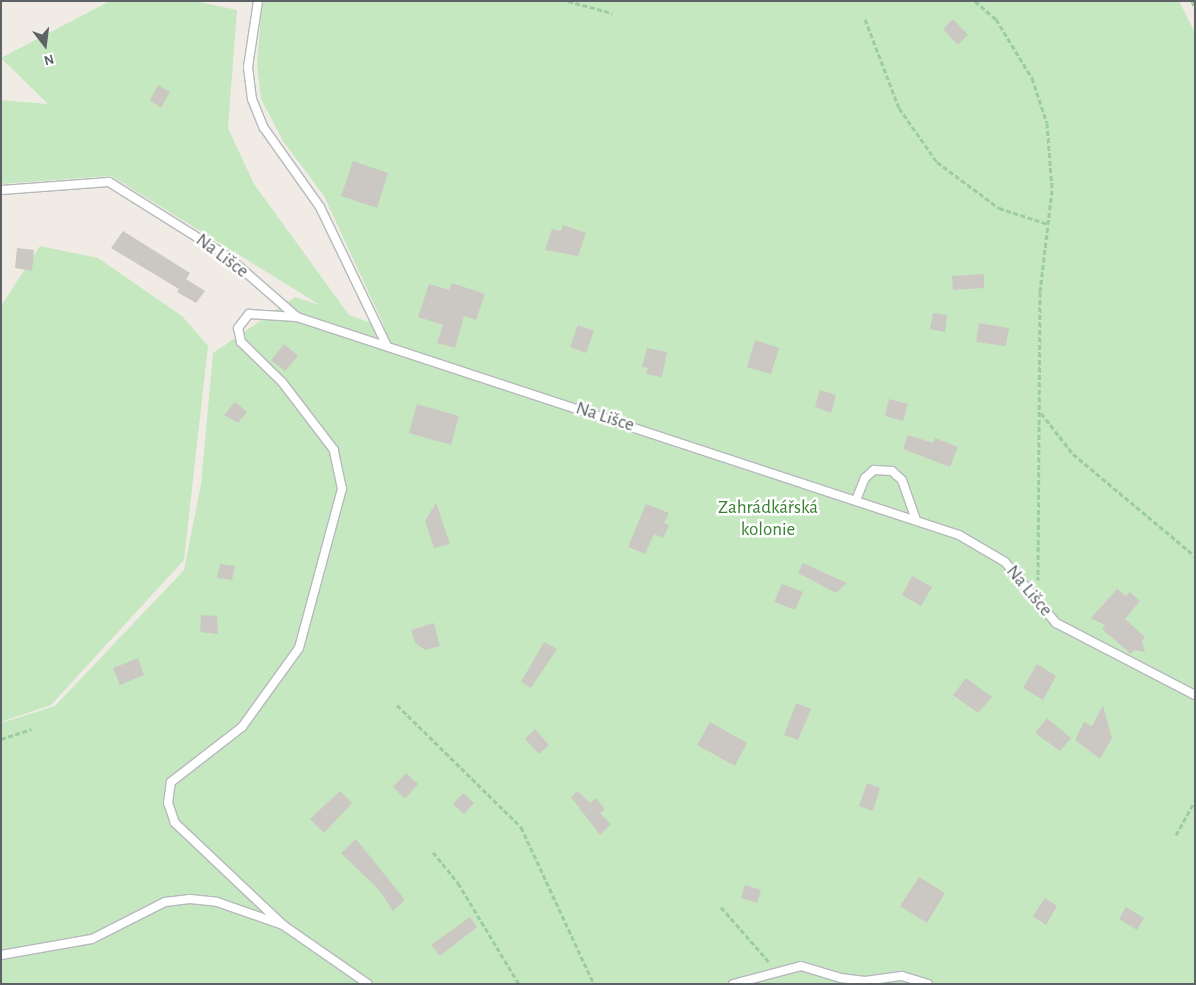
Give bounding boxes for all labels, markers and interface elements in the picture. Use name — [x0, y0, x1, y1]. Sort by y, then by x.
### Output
north arrow — [20, 20, 70, 70]
text: N — [42, 51, 55, 68]
street label: Na Lišce — [191, 229, 253, 283]
street label: Na Lišce — [573, 397, 637, 437]
park label: Zahrádkářská kolonie — [718, 497, 818, 541]
street label: Na Lišce — [1001, 561, 1057, 621]

